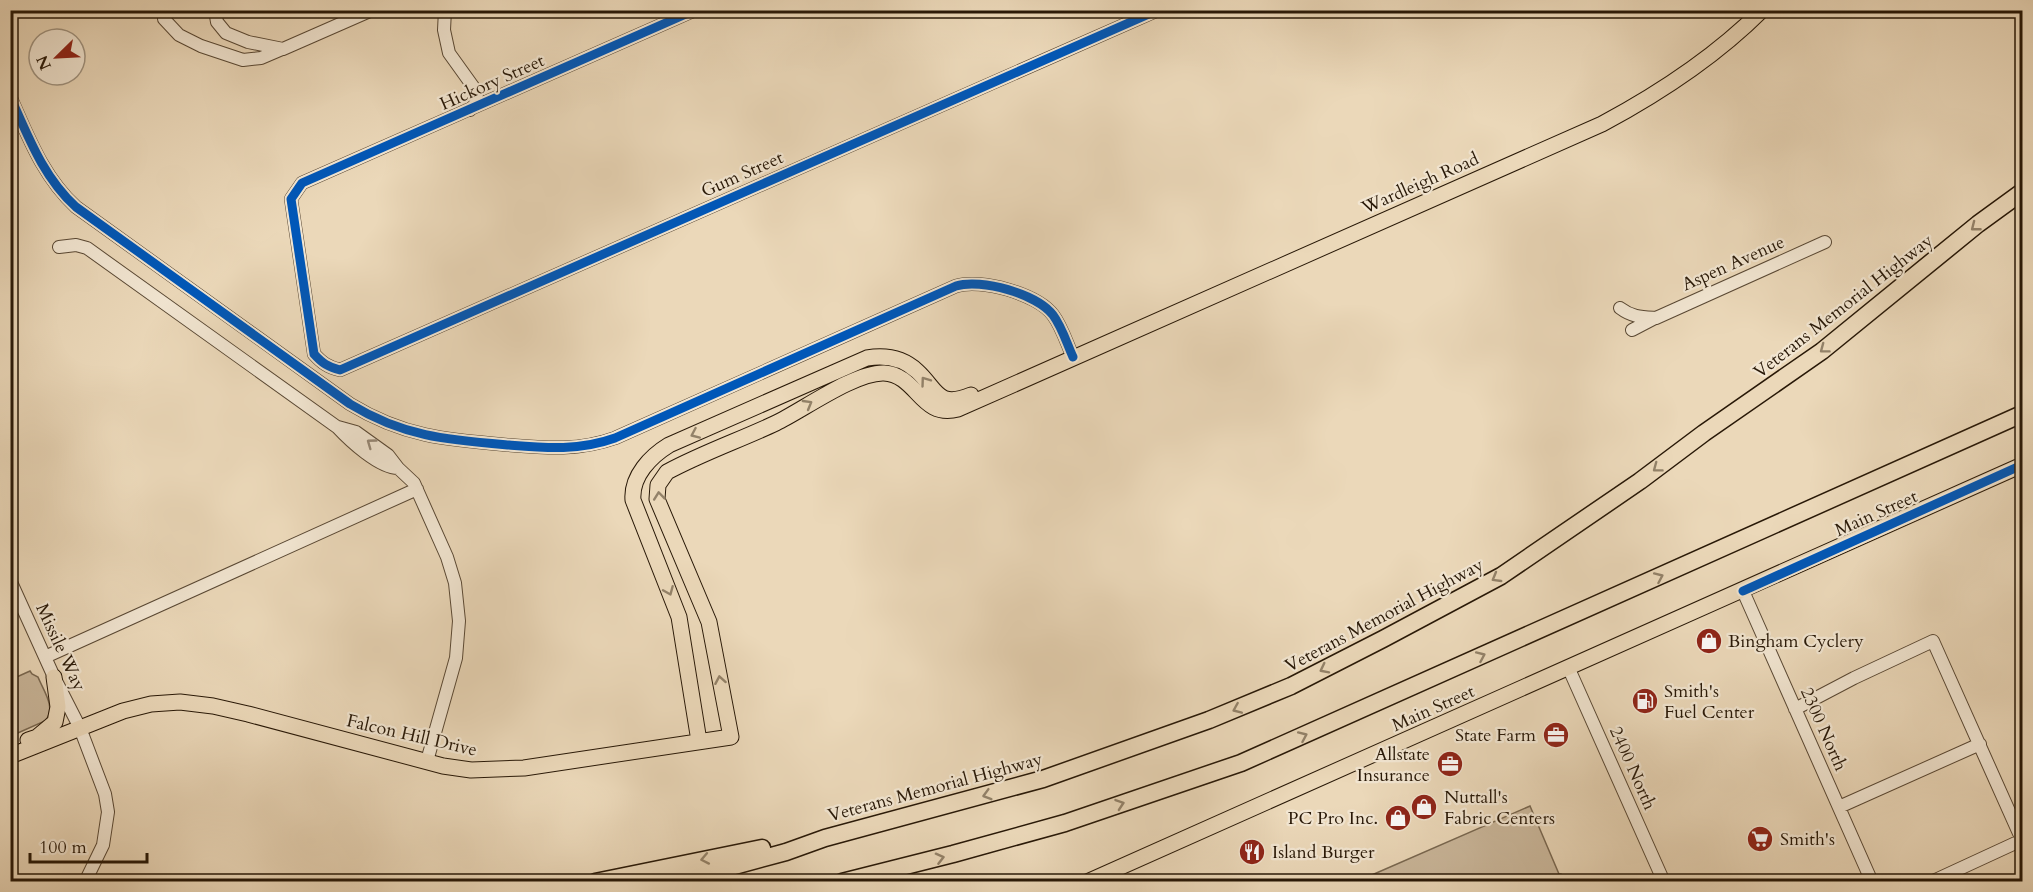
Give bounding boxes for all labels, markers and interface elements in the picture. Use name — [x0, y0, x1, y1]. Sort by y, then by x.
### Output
north arrow — [27, 27, 87, 87]
street label: Hickory Street — [436, 48, 549, 117]
text: N — [31, 52, 57, 74]
street label: Gum Street — [697, 145, 788, 204]
street label: Wardleigh Road — [1357, 146, 1483, 221]
one-way arrow — [1971, 219, 1982, 230]
street label: Veterans Memorial Highway — [1748, 228, 1939, 384]
street label: Aspen Avenue — [1678, 230, 1789, 297]
one-way arrow — [1819, 342, 1830, 353]
one-way arrow — [921, 377, 932, 388]
one-way arrow — [802, 400, 812, 412]
one-way arrow — [690, 427, 701, 439]
one-way arrow — [366, 439, 377, 450]
one-way arrow — [1653, 461, 1664, 472]
street label: Main Street — [1831, 484, 1922, 543]
one-way arrow — [653, 492, 666, 501]
street label: Veterans Memorial Highway — [1281, 552, 1488, 678]
one-way arrow — [1492, 570, 1502, 582]
one-way arrow — [1652, 572, 1663, 584]
one-way arrow — [661, 585, 673, 596]
street label: Missile Way — [29, 599, 92, 695]
shop icon: Bingham Cyclery — [1694, 626, 1724, 656]
place label: Bingham Cyclery — [1728, 629, 1864, 654]
one-way arrow — [1474, 651, 1485, 663]
one-way arrow — [1320, 662, 1331, 674]
one-way arrow — [714, 675, 727, 685]
street label: Main Street — [1388, 679, 1479, 738]
place label: Smith's Fuel Center — [1664, 679, 1755, 725]
street label: 2300 North — [1794, 683, 1853, 775]
fuel station icon: Smith's Fuel Center — [1630, 686, 1660, 716]
one-way arrow — [1232, 702, 1243, 714]
street label: Falcon Hill Drive — [344, 708, 480, 763]
office icon: State Farm — [1541, 720, 1571, 750]
street label: 2400 North — [1603, 722, 1662, 814]
place label: State Farm — [1455, 723, 1537, 748]
one-way arrow — [1296, 731, 1307, 743]
place label: Allstate Insurance — [1357, 742, 1430, 788]
street label: Veterans Memorial Highway — [825, 747, 1046, 828]
office icon: Allstate Insurance — [1435, 749, 1465, 779]
place label: Nuttall's Fabric Centers — [1444, 785, 1555, 831]
one-way arrow — [982, 788, 993, 800]
shop icon: Nuttall's Fabric Centers — [1409, 792, 1439, 822]
one-way arrow — [1114, 799, 1125, 811]
shop icon: PC Pro Inc. — [1383, 803, 1413, 833]
place label: PC Pro Inc. — [1288, 806, 1378, 831]
supermarket icon: Smith's — [1745, 824, 1775, 854]
scale bar — [30, 826, 147, 864]
place label: Smith's — [1780, 827, 1835, 852]
text: 100 m — [39, 835, 87, 860]
restaurant icon: Island Burger — [1237, 837, 1267, 867]
place label: Island Burger — [1272, 840, 1375, 865]
one-way arrow — [701, 852, 711, 865]
one-way arrow — [934, 852, 944, 865]

